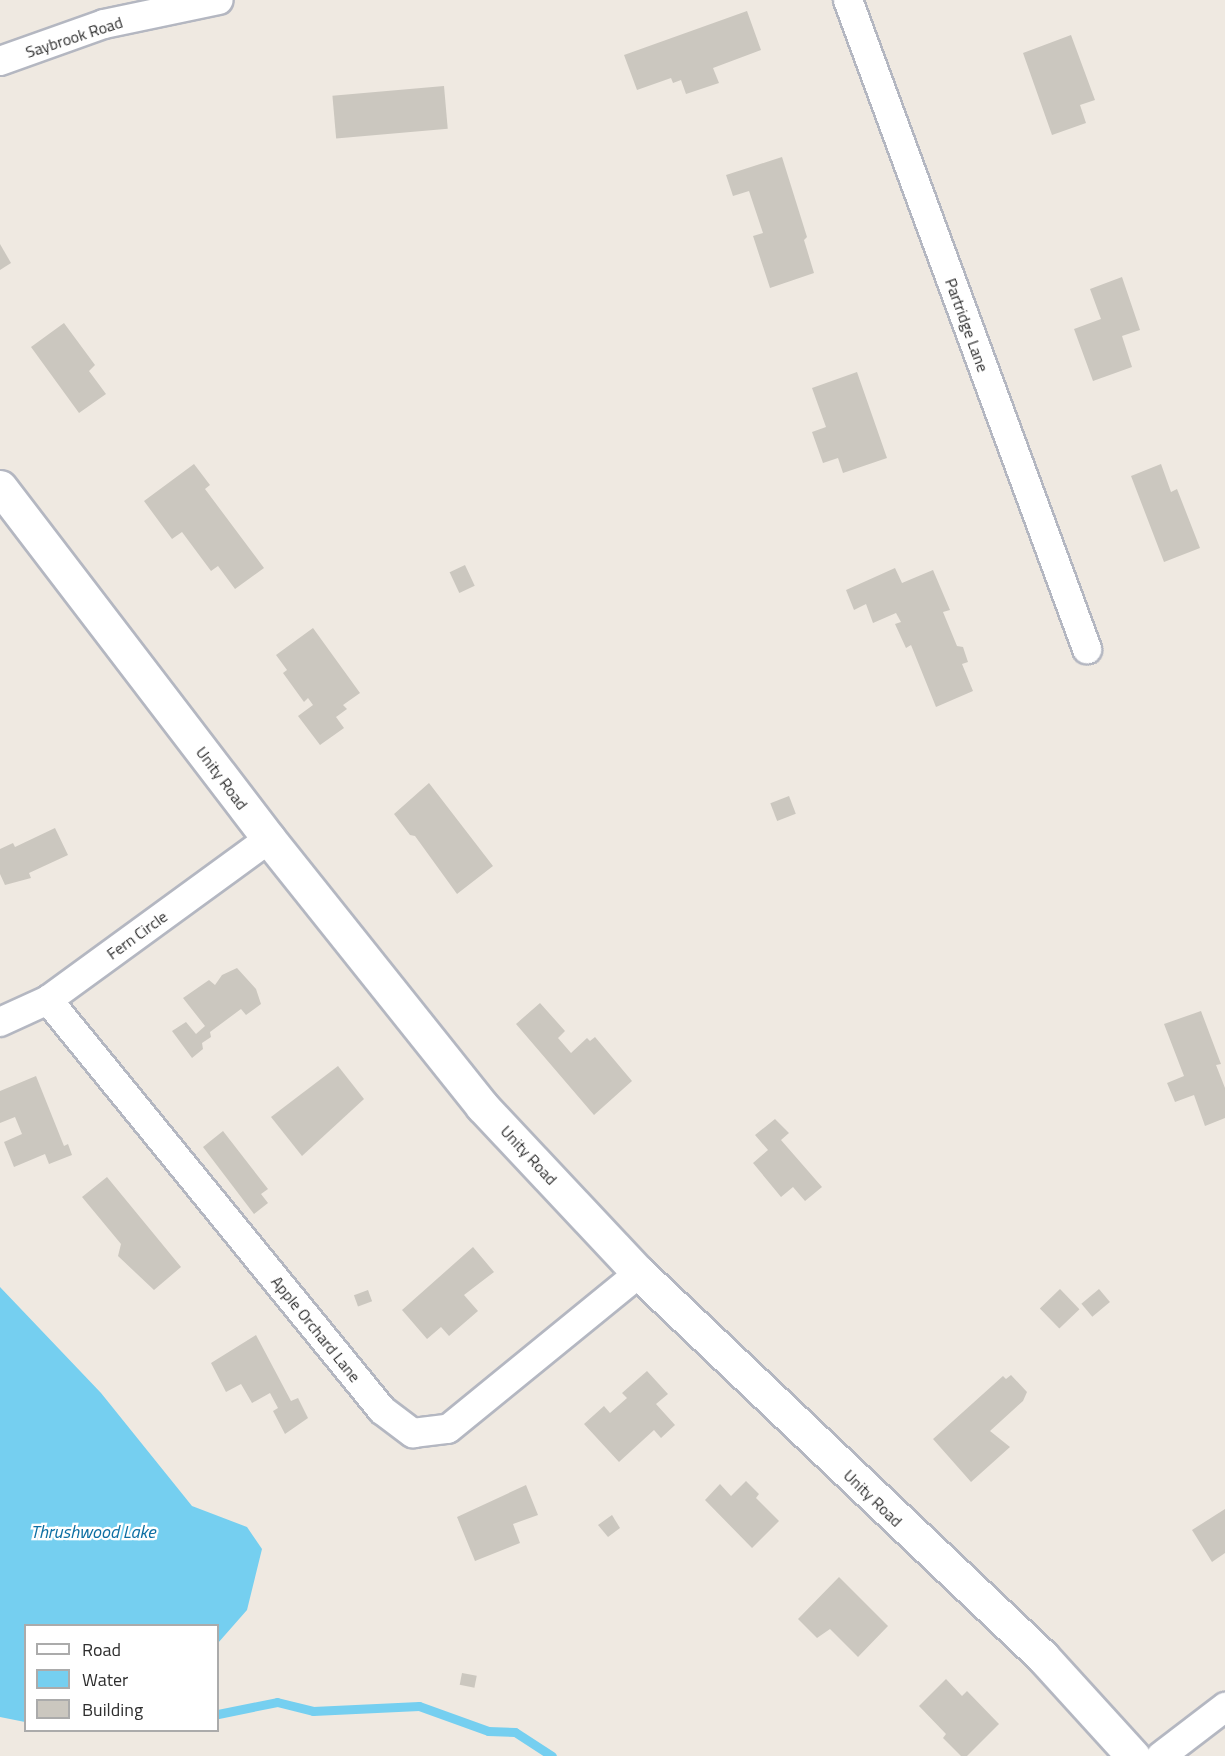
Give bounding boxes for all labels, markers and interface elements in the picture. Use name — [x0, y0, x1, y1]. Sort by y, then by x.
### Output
street label: Saybrook Road — [23, 12, 125, 62]
street label: Partridge Lane — [941, 276, 993, 374]
street label: Unity Road — [192, 743, 252, 813]
street label: Fern Circle — [103, 907, 171, 963]
street label: Unity Road — [497, 1121, 561, 1189]
street label: Apple Orchard Lane — [267, 1272, 365, 1386]
street label: Unity Road — [840, 1465, 906, 1531]
water label: Thrushwood Lake — [30, 1521, 156, 1543]
legend — [24, 1624, 219, 1732]
text: Road — [82, 1636, 121, 1663]
text: Water — [82, 1666, 128, 1693]
text: Building — [82, 1696, 143, 1723]

